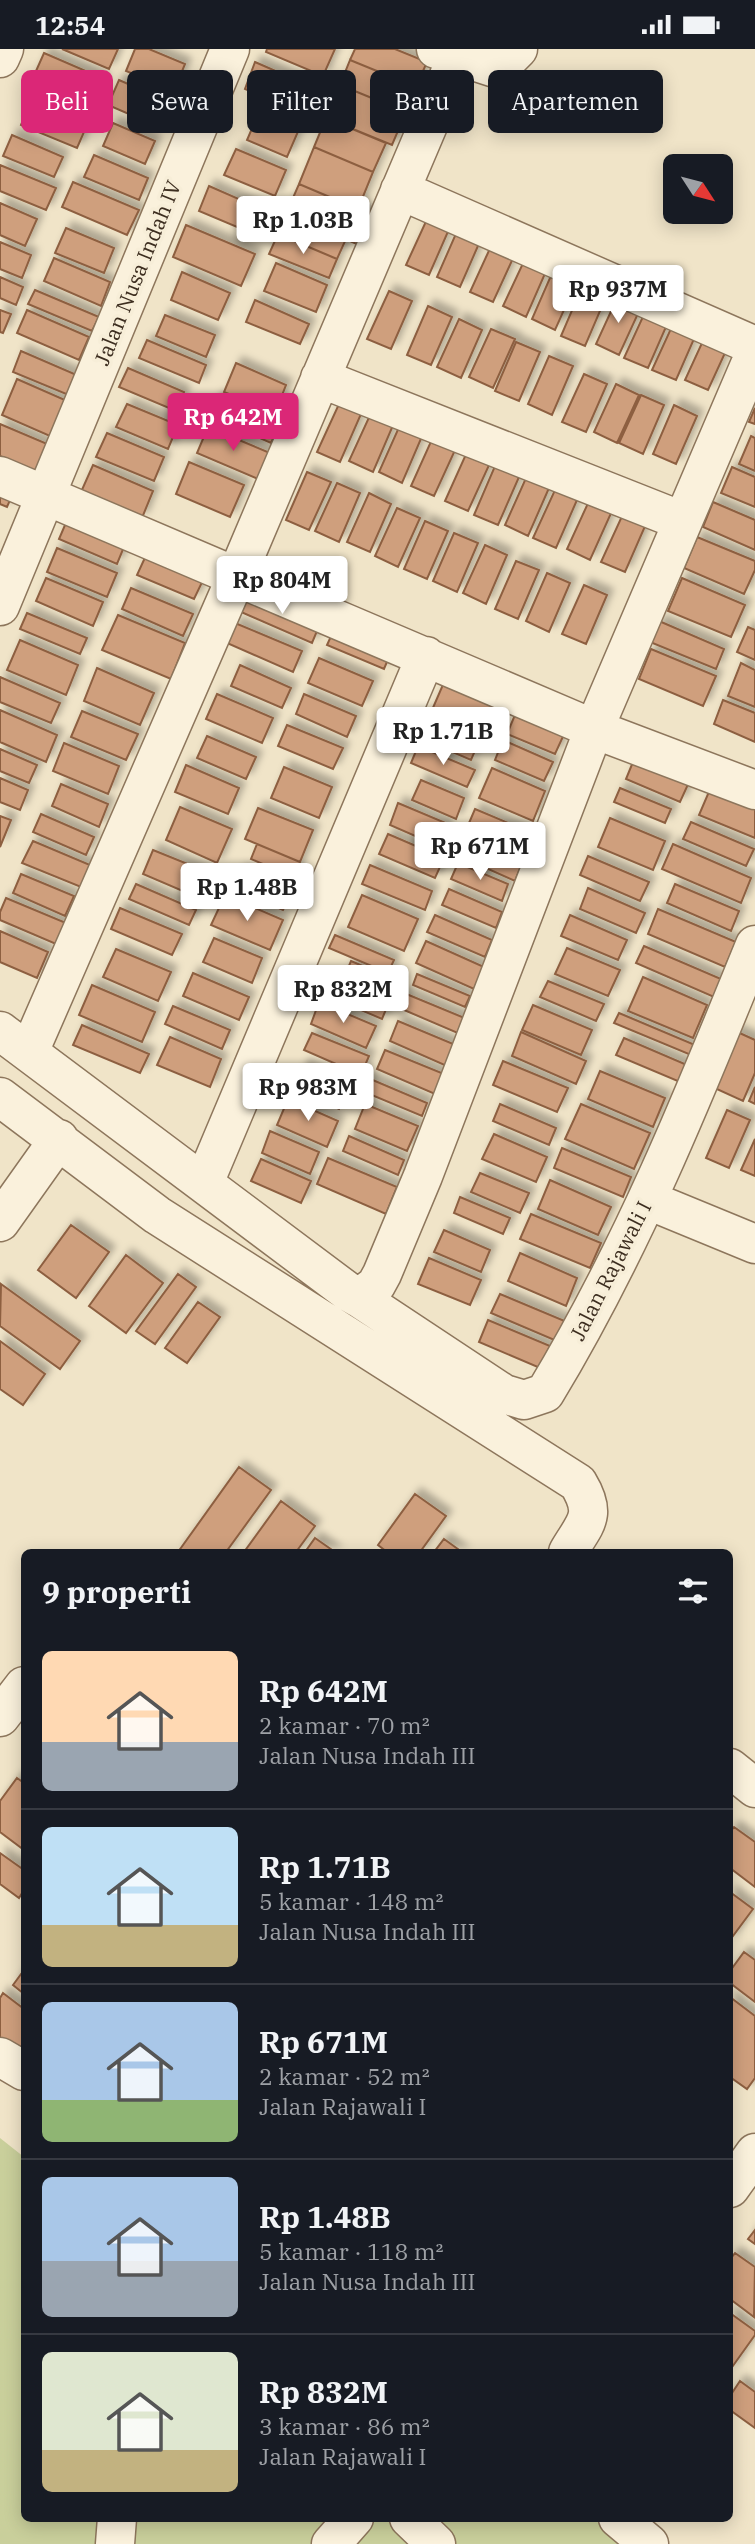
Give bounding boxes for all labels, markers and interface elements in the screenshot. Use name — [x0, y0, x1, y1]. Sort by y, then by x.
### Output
text: 12:54 — [35, 8, 105, 42]
chip: Beli — [21, 70, 113, 133]
chip: Sewa — [127, 70, 233, 133]
chip: Filter — [247, 70, 356, 133]
chip: Baru — [370, 70, 474, 133]
chip: Apartemen — [488, 70, 663, 133]
north arrow — [663, 154, 733, 224]
map controls — [663, 154, 733, 224]
street label: Jalan Nusa Indah IV — [87, 176, 187, 369]
pin: Rp 1.03B — [231, 197, 375, 256]
text: Rp 1.03B — [253, 204, 353, 234]
pin: Rp 937M — [553, 265, 683, 325]
text: Rp 937M — [569, 273, 667, 303]
pin: Rp 642M — [168, 393, 298, 453]
text: Rp 642M — [184, 401, 282, 431]
pin: Rp 804M — [217, 557, 347, 616]
text: Rp 804M — [233, 564, 331, 594]
pin: Rp 1.71B — [371, 707, 515, 767]
text: Rp 1.71B — [393, 715, 493, 745]
pin: Rp 671M — [415, 823, 545, 882]
text: Rp 671M — [431, 830, 529, 860]
pin: Rp 1.48B — [175, 863, 319, 923]
text: Rp 1.48B — [197, 871, 297, 901]
pin: Rp 832M — [278, 965, 408, 1025]
text: Rp 832M — [294, 973, 392, 1003]
pin: Rp 983M — [243, 1063, 373, 1123]
text: Rp 983M — [259, 1071, 357, 1101]
street label: Jalan Rajawali I — [563, 1196, 657, 1345]
text: 9 properti — [42, 1572, 191, 1611]
icon: filters — [674, 1572, 712, 1610]
text: Rp 642M — [259, 1671, 388, 1710]
icon: home — [98, 1679, 182, 1763]
text: 2 kamar · 70 m² — [259, 1710, 430, 1740]
text: Jalan Nusa Indah III — [259, 1740, 475, 1770]
text: Rp 1.71B — [259, 1847, 391, 1886]
icon: home — [98, 1855, 182, 1939]
text: 5 kamar · 148 m² — [259, 1886, 444, 1916]
text: Jalan Nusa Indah III — [259, 1916, 475, 1946]
text: Rp 671M — [259, 2022, 388, 2061]
icon: home — [98, 2030, 182, 2114]
text: 2 kamar · 52 m² — [259, 2061, 430, 2091]
text: Jalan Rajawali I — [259, 2091, 427, 2121]
text: Rp 1.48B — [259, 2197, 391, 2236]
icon: home — [98, 2205, 182, 2289]
text: 5 kamar · 118 m² — [259, 2236, 444, 2266]
text: Jalan Nusa Indah III — [259, 2266, 475, 2296]
text: Rp 832M — [259, 2372, 388, 2411]
icon: home — [98, 2380, 182, 2464]
text: 3 kamar · 86 m² — [259, 2411, 430, 2441]
text: Jalan Rajawali I — [259, 2441, 427, 2471]

